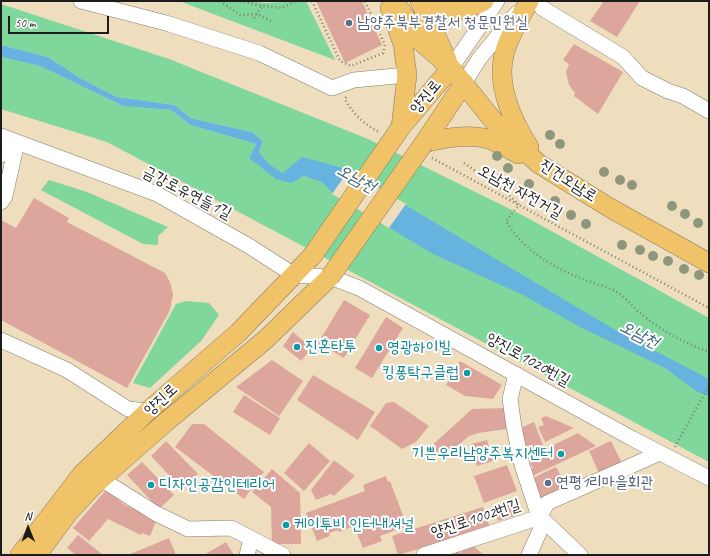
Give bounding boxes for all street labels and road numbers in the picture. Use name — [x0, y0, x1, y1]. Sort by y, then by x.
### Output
street label: 양진로 — [406, 76, 446, 118]
street label: 진건오남로 — [536, 155, 600, 207]
street label: 오남천 자전거길 — [474, 161, 566, 223]
street label: 금강로유연들1길 — [139, 162, 235, 224]
street label: 양진로1020번길 — [483, 329, 573, 391]
street label: 양진로 — [140, 380, 182, 420]
street label: 양진로1002번길 — [429, 495, 523, 543]

